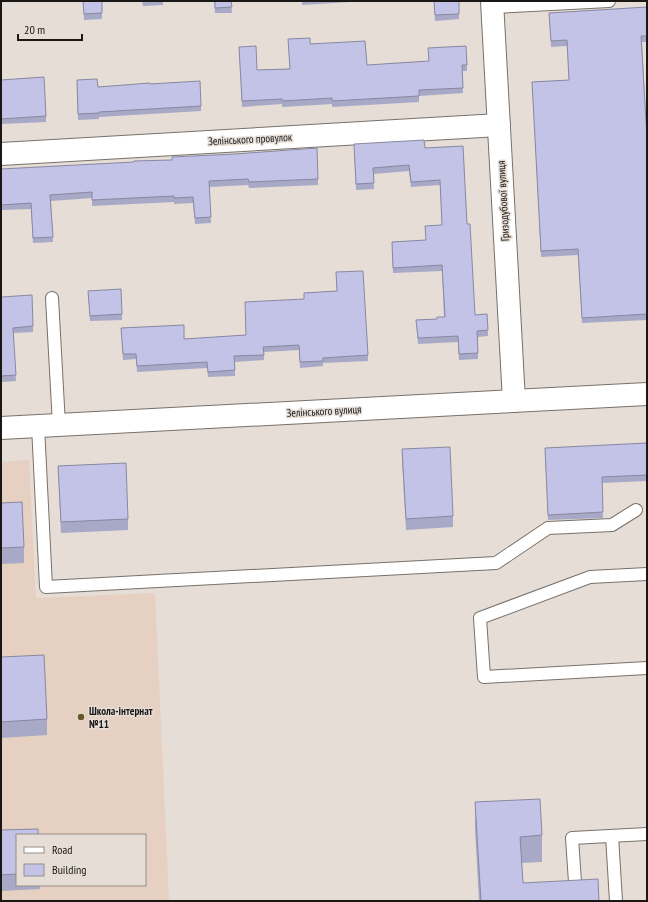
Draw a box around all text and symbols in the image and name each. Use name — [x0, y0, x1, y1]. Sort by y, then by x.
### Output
scale bar — [18, 16, 82, 42]
text: 20 m — [24, 22, 45, 37]
street label: Зелінського провулок — [208, 130, 293, 148]
street label: Гризодубової вулиця — [494, 160, 512, 242]
street label: Зелінського вулиця — [286, 402, 362, 420]
place label: Школа-інтернат №11 — [89, 704, 153, 731]
marker: Школа-інтернат №11 — [76, 712, 86, 722]
legend — [16, 834, 146, 886]
text: Road — [52, 842, 72, 857]
text: Building — [52, 862, 87, 877]

